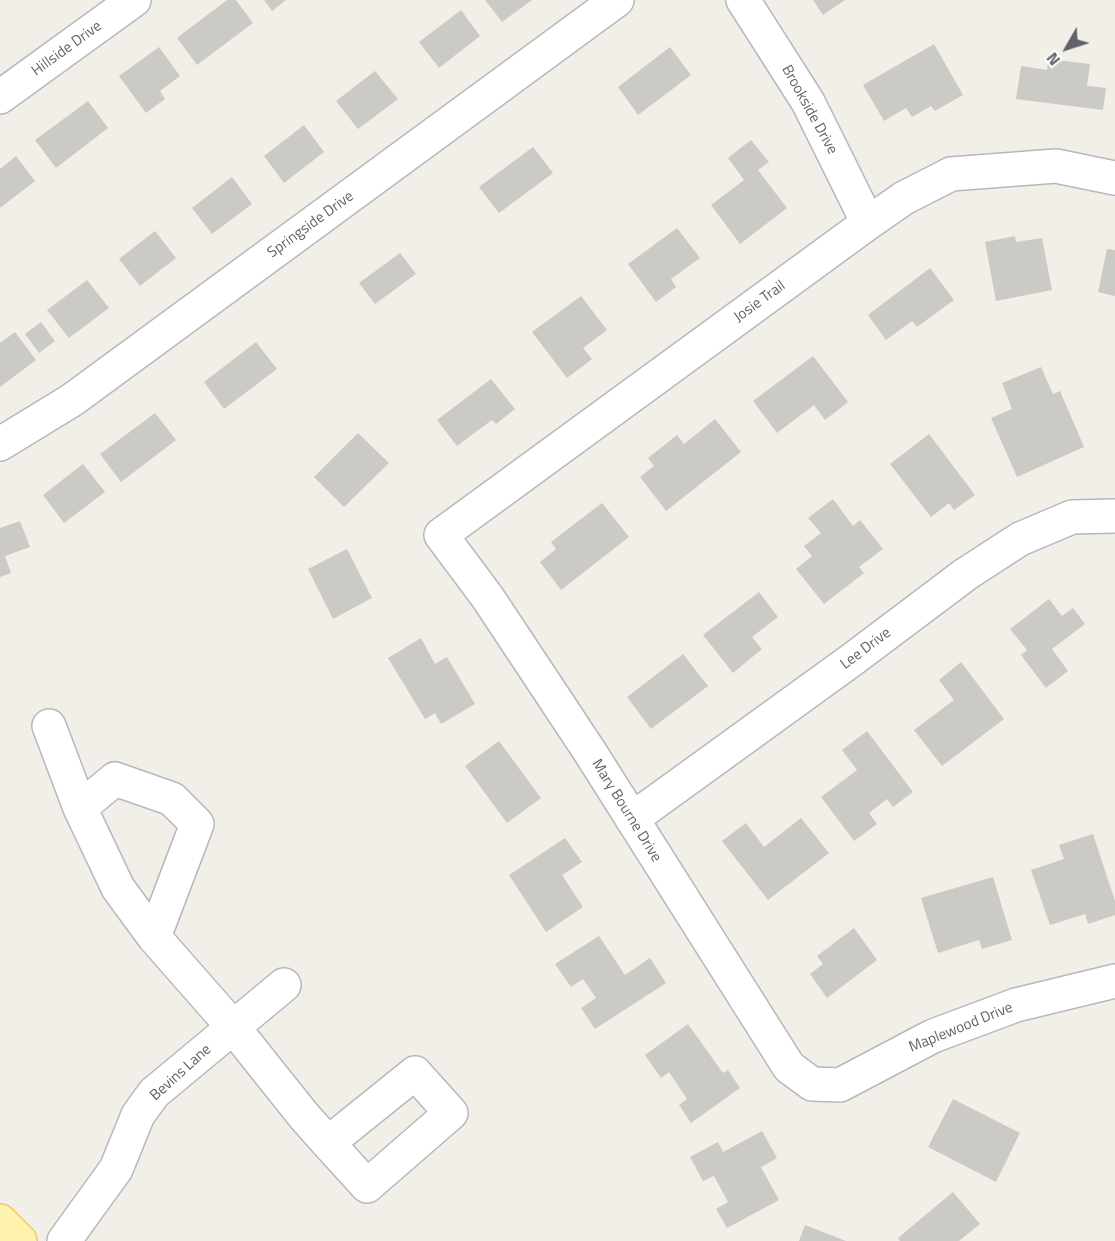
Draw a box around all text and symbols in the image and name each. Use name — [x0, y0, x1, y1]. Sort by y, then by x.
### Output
street label: Hillside Drive — [28, 18, 106, 80]
north arrow — [1037, 18, 1097, 78]
text: N — [1040, 47, 1066, 71]
street label: Brookside Drive — [777, 62, 841, 158]
street label: Springside Drive — [264, 188, 358, 262]
street label: Josie Trail — [731, 277, 789, 327]
street label: Lee Drive — [837, 624, 895, 674]
street label: Mary Bourne Drive — [587, 756, 665, 866]
street label: Maplewood Drive — [907, 999, 1015, 1057]
street label: Bevins Lane — [147, 1041, 215, 1105]

